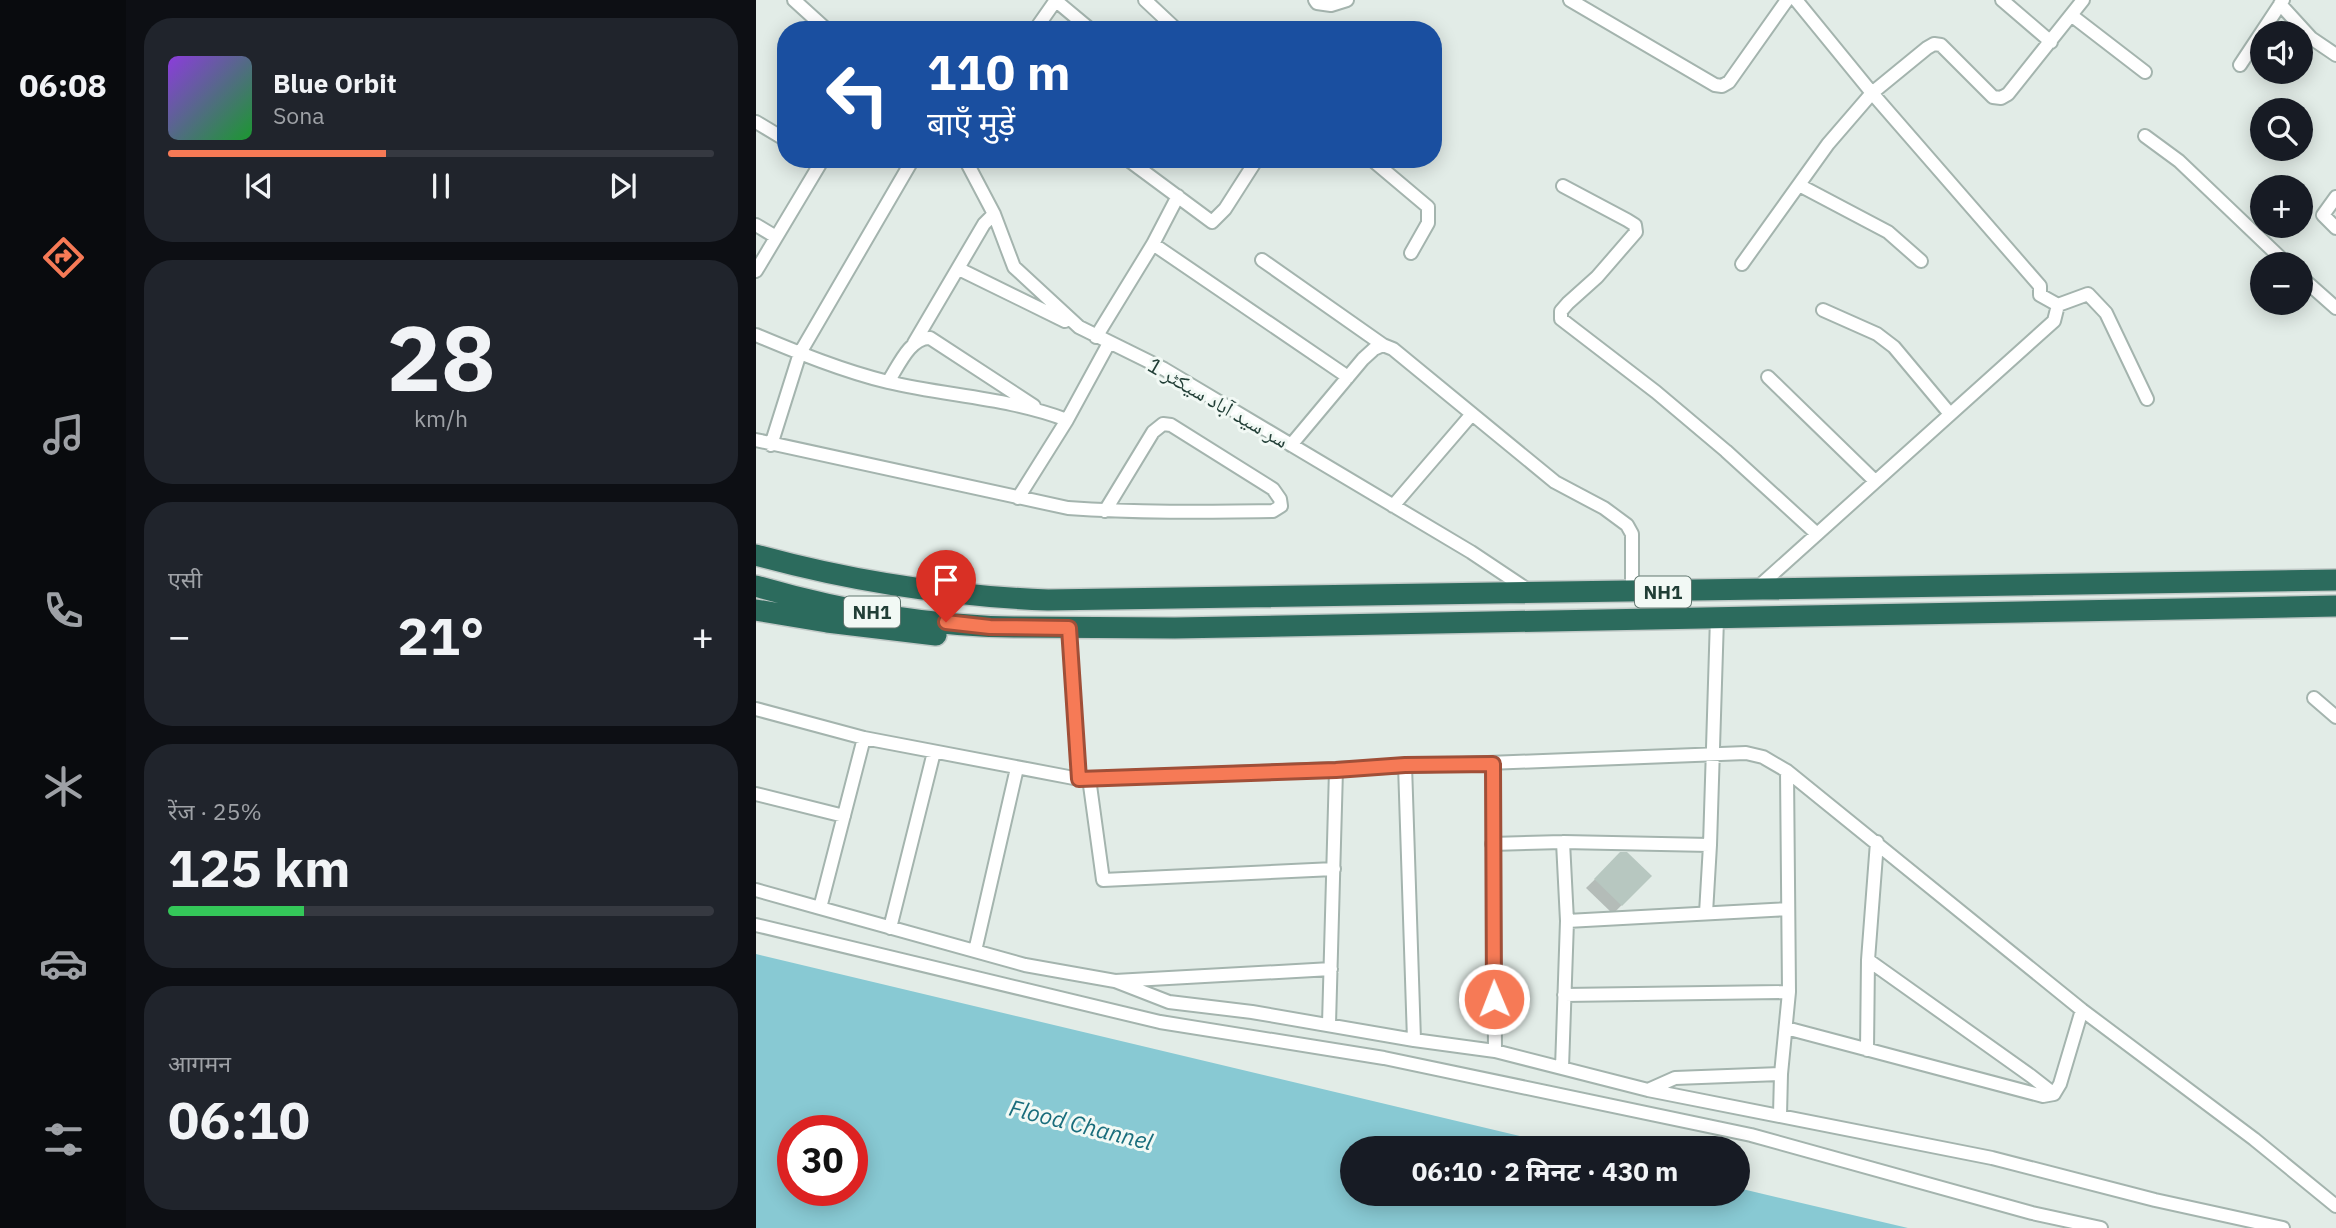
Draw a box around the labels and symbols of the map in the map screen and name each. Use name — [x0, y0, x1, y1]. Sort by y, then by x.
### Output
street label: سر سید آباد سیکٹر 1 — [1143, 351, 1294, 454]
pin — [916, 550, 976, 622]
road number: NH1 — [1635, 576, 1691, 608]
road number: NH1 — [844, 596, 900, 628]
position arrow — [1457, 962, 1531, 1036]
water label: Flood Channel — [1006, 1092, 1157, 1157]
speed limit sign: 30 — [777, 1115, 868, 1206]

